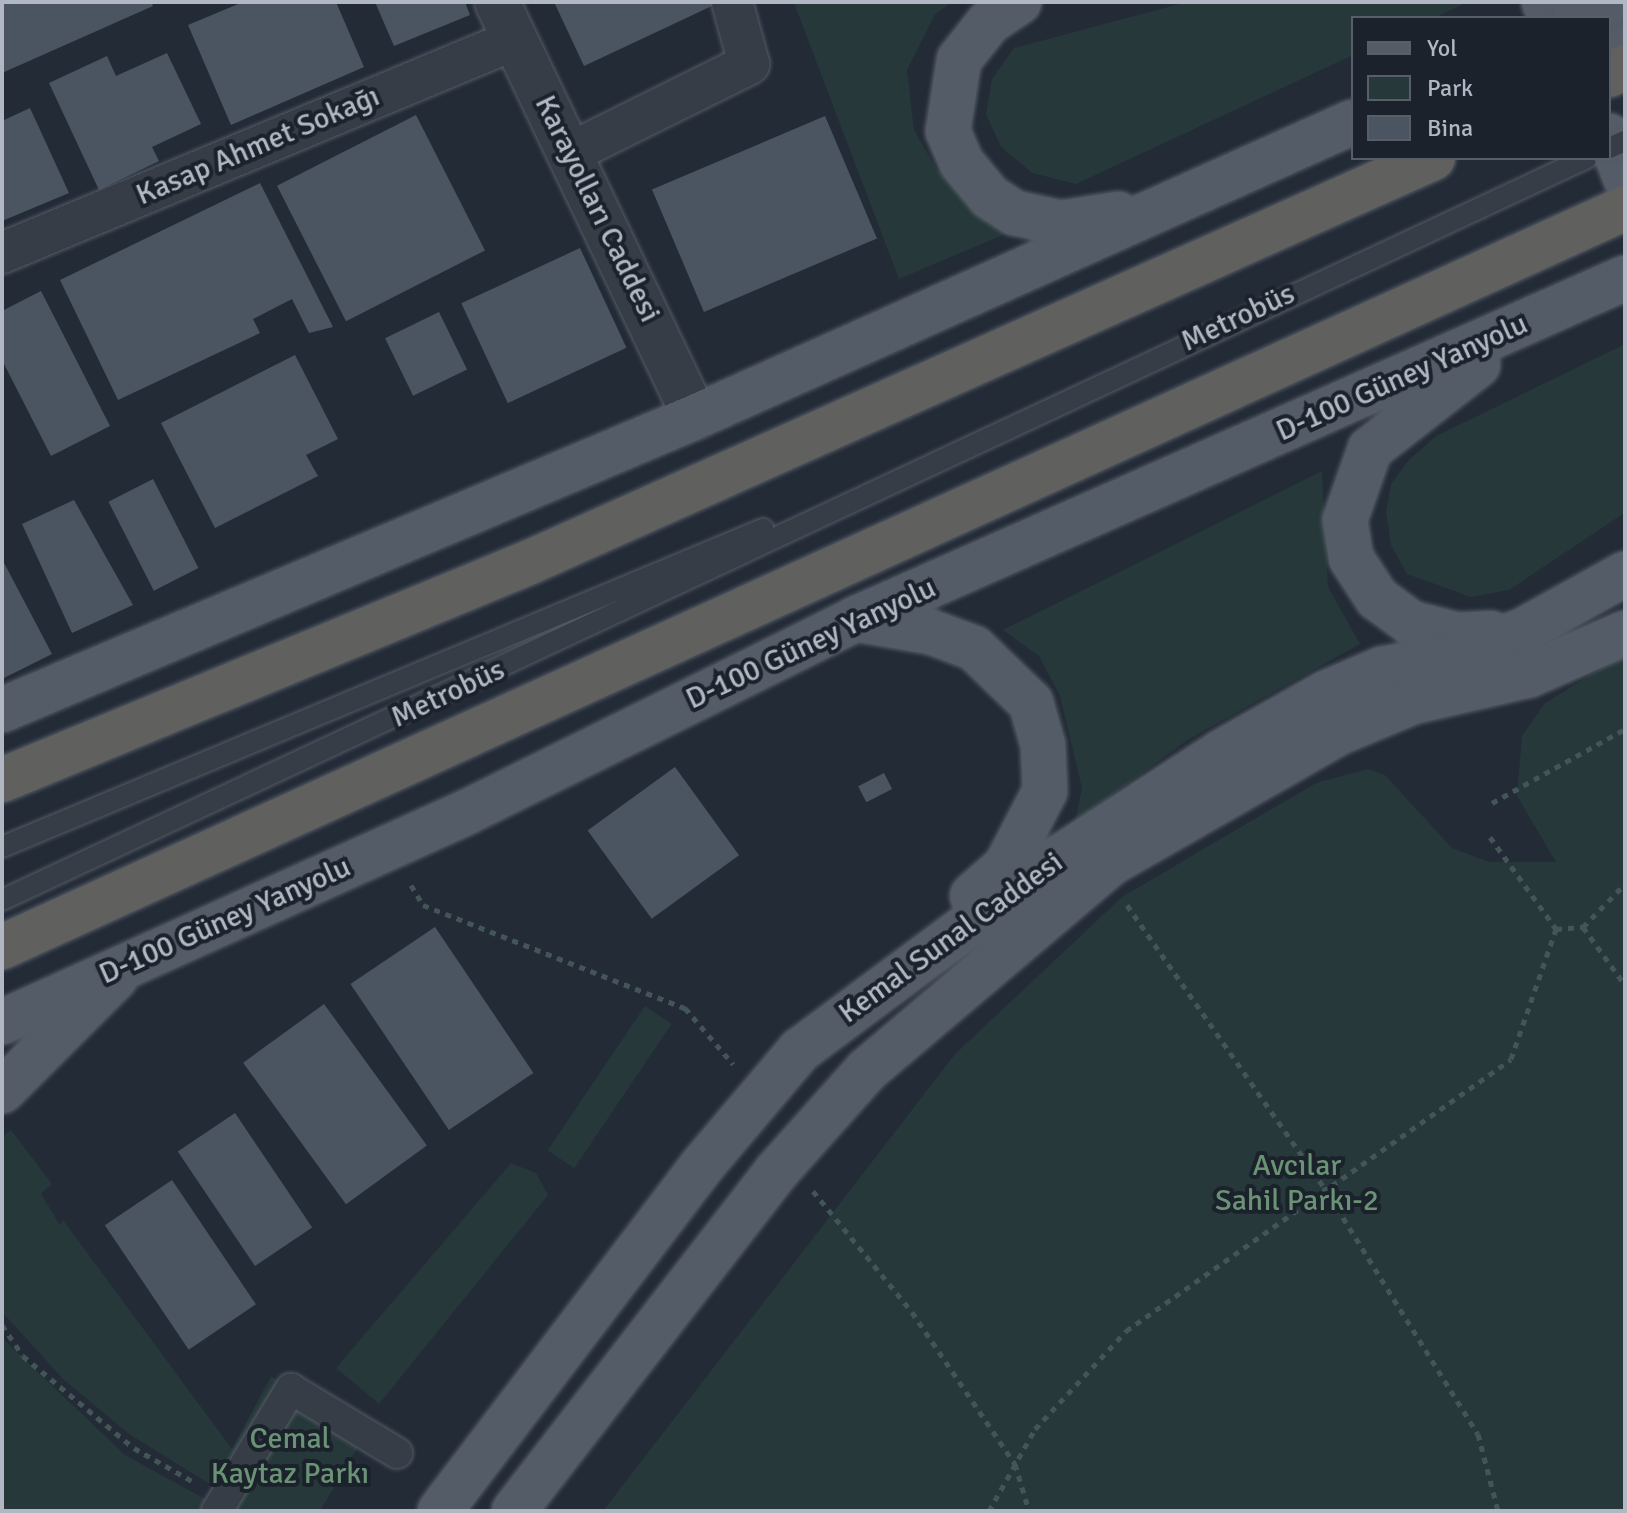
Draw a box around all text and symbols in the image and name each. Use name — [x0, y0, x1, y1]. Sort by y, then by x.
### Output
legend — [1351, 16, 1611, 160]
text: Yol — [1427, 33, 1457, 63]
text: Park — [1427, 73, 1473, 103]
street label: Kasap Ahmet Sokağı — [131, 78, 385, 214]
street label: Karayolları Caddesi — [526, 90, 668, 328]
text: Bina — [1427, 113, 1473, 143]
street label: Metrobüs — [1175, 276, 1301, 360]
street label: D-100 Güney Yanyolu — [1271, 306, 1533, 450]
street label: D-100 Güney Yanyolu — [680, 570, 942, 718]
street label: Metrobüs — [385, 652, 511, 736]
street label: Kemal Sunal Caddesi — [832, 845, 1070, 1031]
street label: D-100 Güney Yanyolu — [94, 849, 356, 993]
park label: Avcılar Sahil Parkı-2 — [1215, 1148, 1379, 1218]
park label: Cemal Kaytaz Parkı — [211, 1421, 369, 1492]

